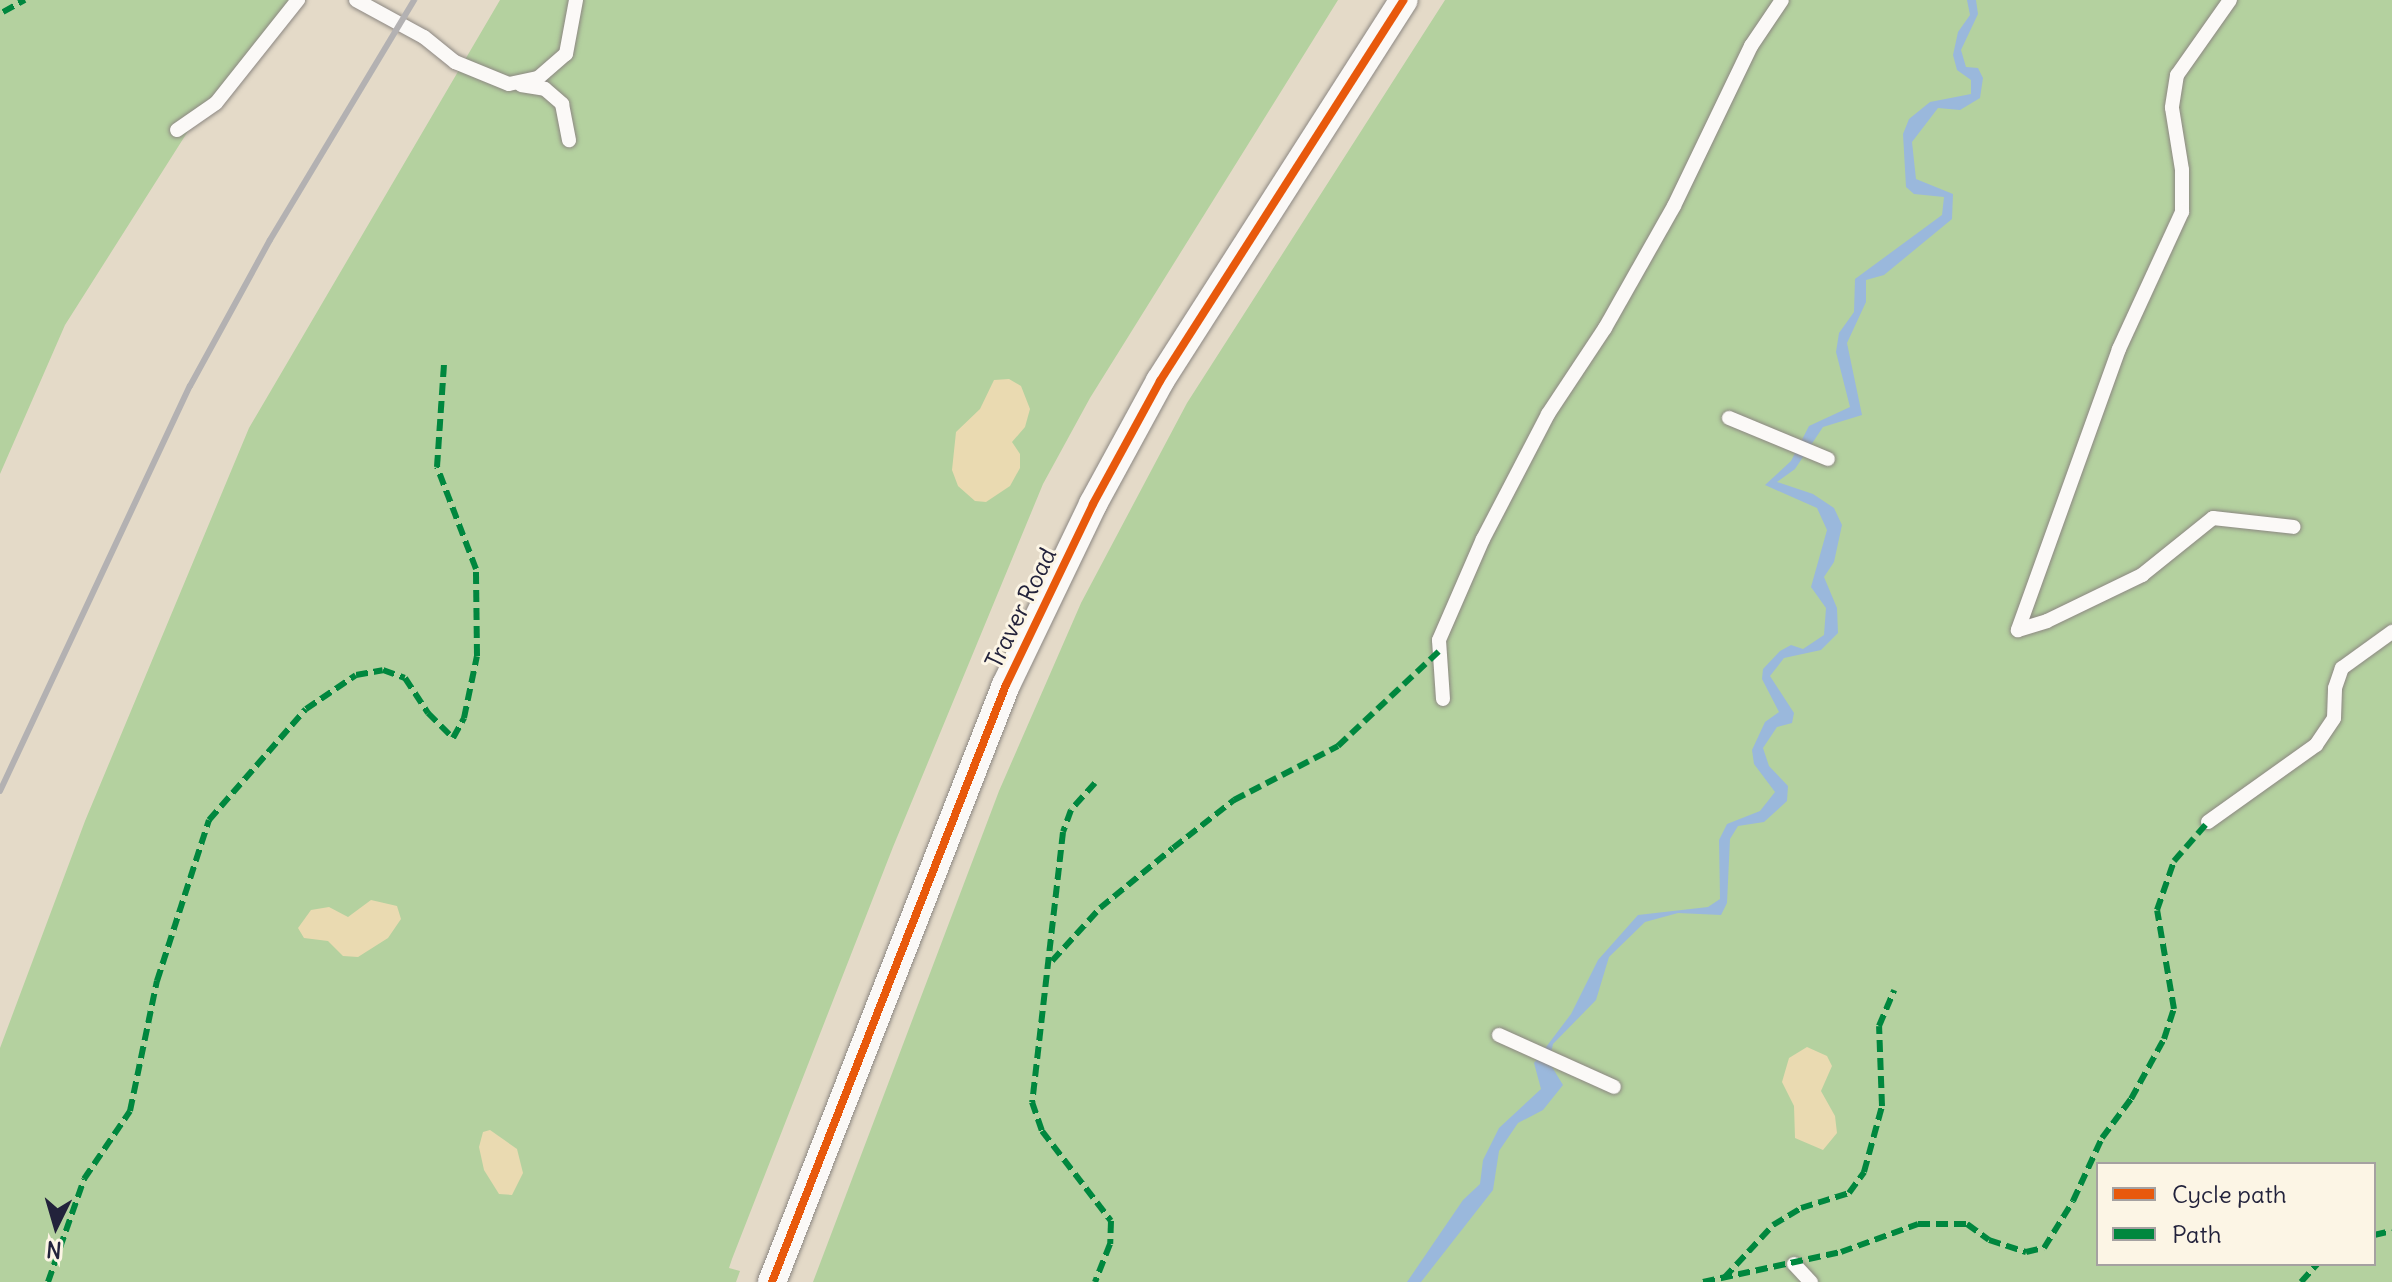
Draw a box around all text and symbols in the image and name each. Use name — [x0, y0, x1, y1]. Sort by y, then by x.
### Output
street label: Traver Road — [979, 543, 1063, 673]
legend — [2096, 1162, 2376, 1266]
text: Cycle path — [2172, 1179, 2287, 1209]
north arrow — [16, 1186, 96, 1266]
text: Path — [2172, 1219, 2222, 1249]
text: N — [45, 1235, 63, 1265]

